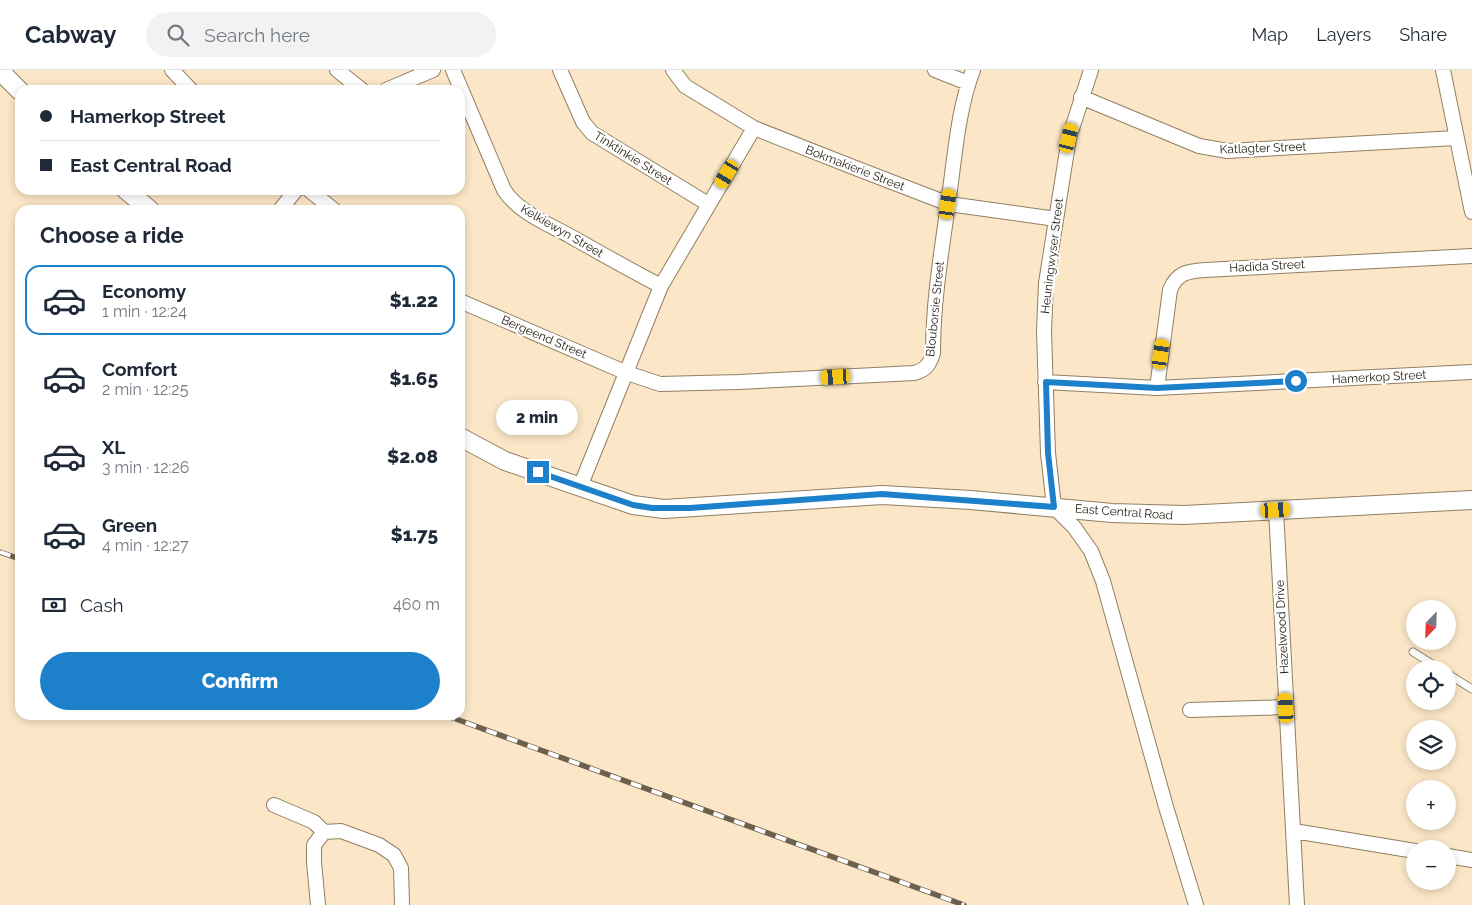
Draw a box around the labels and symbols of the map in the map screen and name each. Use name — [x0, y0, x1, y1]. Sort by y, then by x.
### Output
car — [1058, 122, 1079, 154]
street label: Tinktinkie Street — [591, 128, 675, 188]
street label: Katlagter Street — [1219, 139, 1307, 157]
street label: Bokmakierie Street — [803, 143, 907, 193]
car — [712, 157, 741, 191]
car — [938, 188, 957, 220]
street label: Heuningwyser Street — [1038, 198, 1066, 314]
street label: Kelkiewyn Street — [518, 202, 606, 260]
street label: Hadida Street — [1229, 257, 1305, 275]
street label: Blouborsie Street — [923, 260, 947, 358]
street label: Bergeend Street — [499, 313, 589, 361]
car — [1151, 338, 1170, 370]
street label: Hamerkop Street — [1331, 368, 1427, 386]
car — [820, 369, 851, 385]
route start — [1285, 370, 1307, 392]
callout: 2 min — [497, 400, 579, 434]
route end — [527, 461, 549, 483]
street label: East Central Road — [1074, 502, 1174, 522]
car — [1260, 502, 1291, 518]
street label: Hazelwood Drive — [1273, 580, 1291, 674]
north arrow — [1406, 600, 1456, 650]
car — [1277, 693, 1294, 723]

